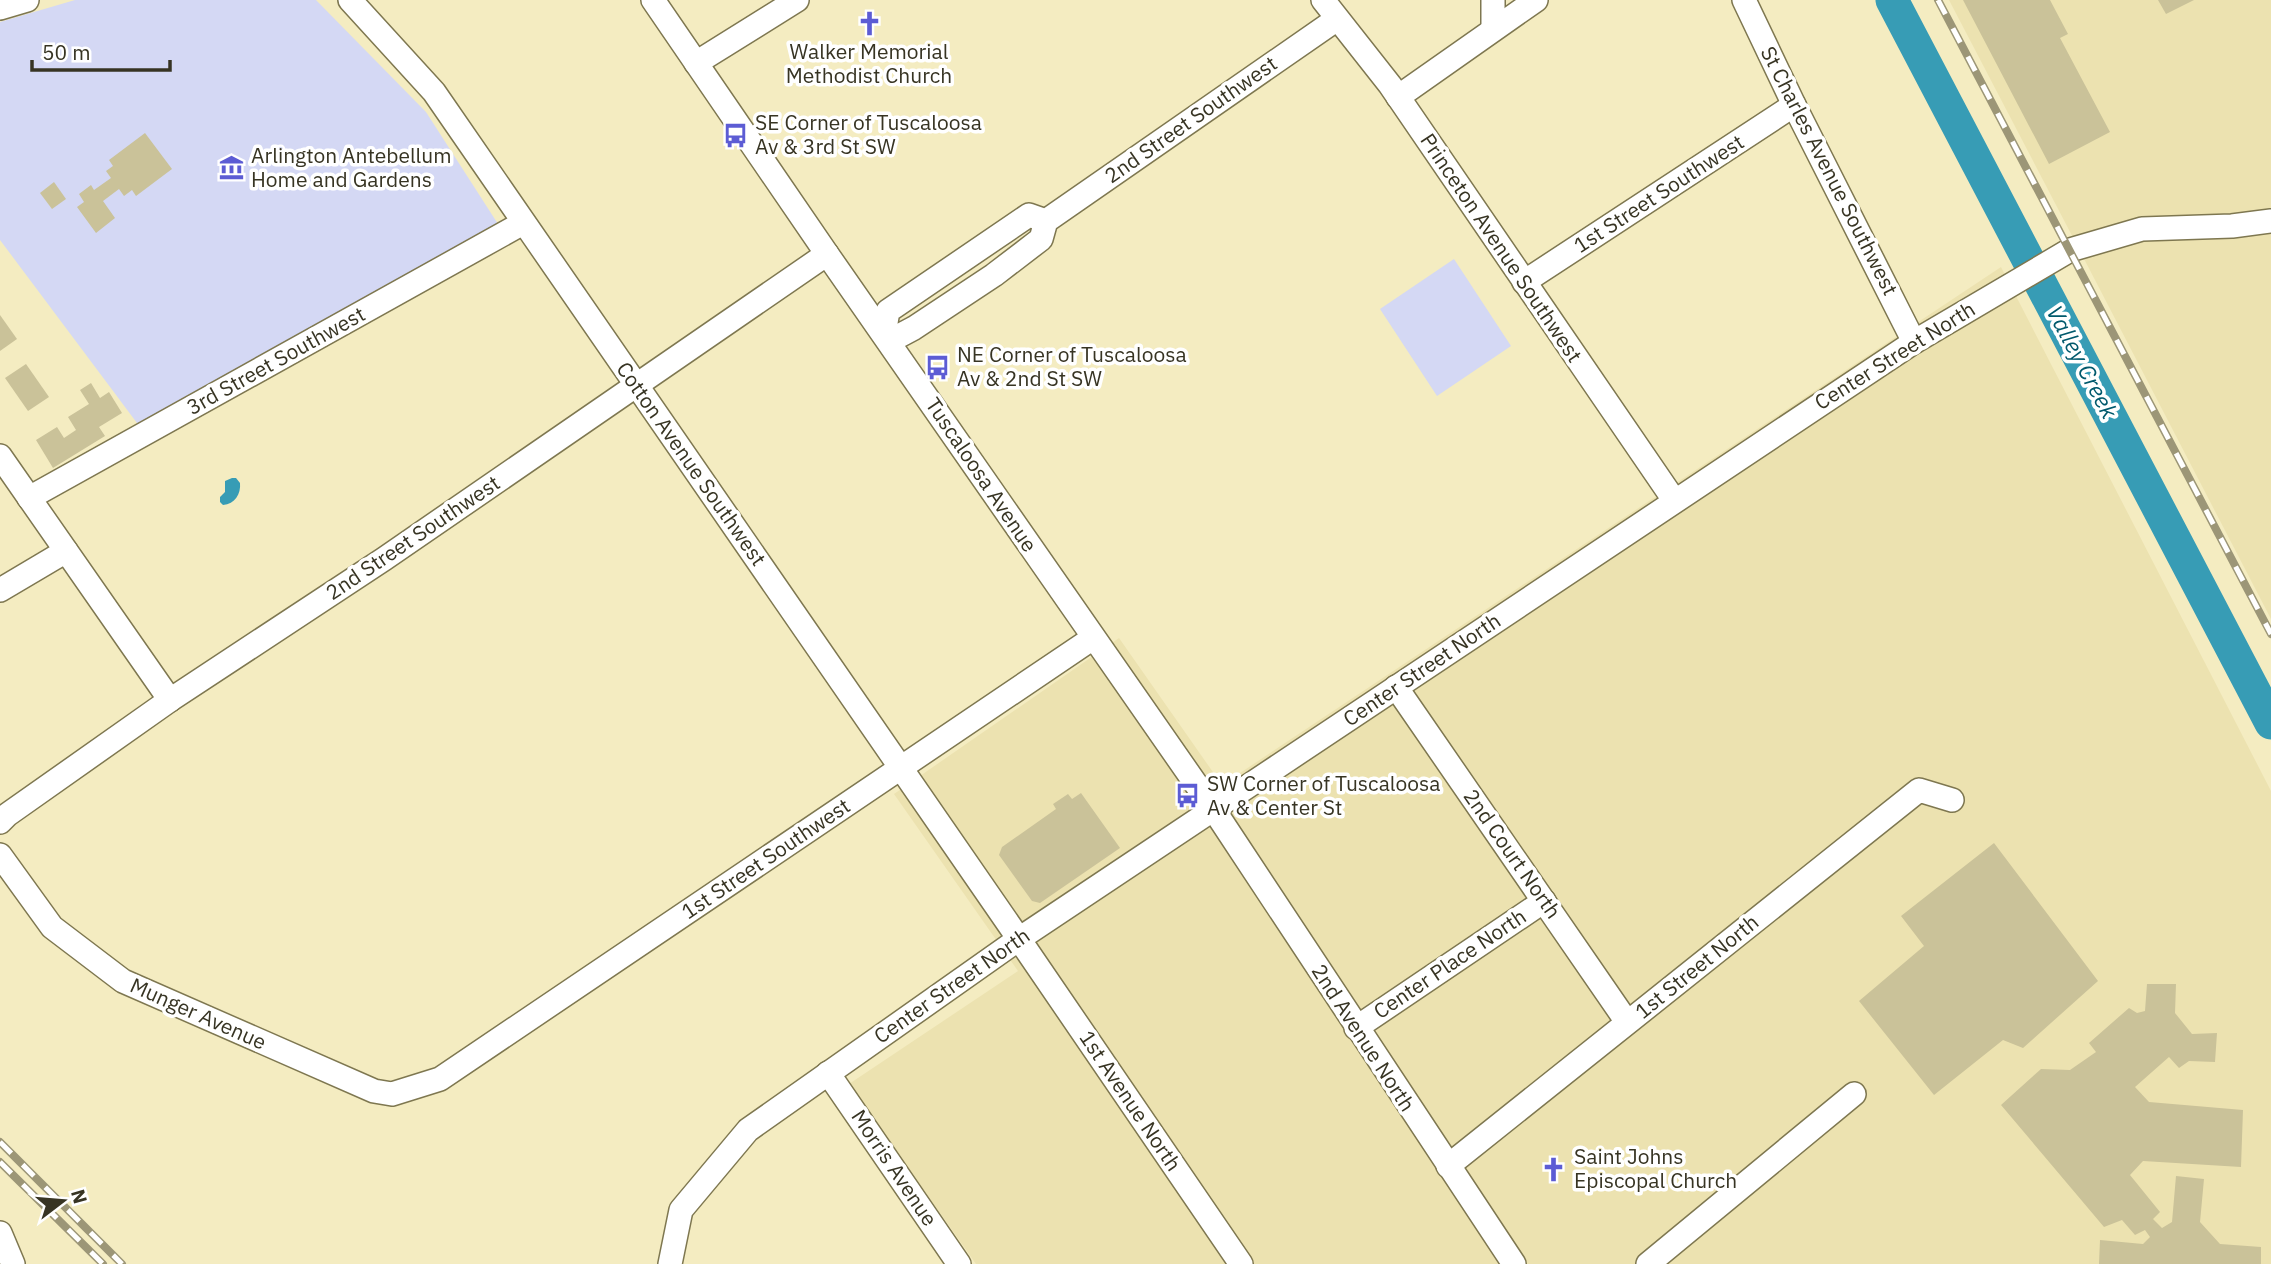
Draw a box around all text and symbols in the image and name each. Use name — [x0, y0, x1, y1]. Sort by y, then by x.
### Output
church icon: Walker Memorial Methodist Church — [855, 9, 883, 37]
scale bar — [32, 28, 170, 72]
place label: Walker Memorial Methodist Church — [786, 37, 952, 89]
text: 50 m — [42, 38, 91, 66]
street label: St Charles Avenue Southwest — [1755, 41, 1905, 300]
street label: 2nd Street Southwest — [1099, 49, 1282, 189]
place label: SE Corner of Tuscaloosa Av & 3rd St SW — [755, 108, 982, 160]
bus stop icon: SE Corner of Tuscaloosa Av & 3rd St SW — [721, 121, 749, 149]
street label: Princeton Avenue Southwest — [1415, 127, 1589, 367]
street label: 1st Street Southwest — [1568, 128, 1749, 259]
place label: Arlington Antebellum Home and Gardens — [251, 141, 452, 193]
museum icon: Arlington Antebellum Home and Gardens — [217, 154, 245, 182]
street label: Center Street North — [1809, 294, 1980, 416]
street label: 3rd Street Southwest — [181, 299, 370, 421]
water label: Valley Creek — [2041, 300, 2126, 424]
place label: NE Corner of Tuscaloosa Av & 2nd St SW — [957, 340, 1187, 392]
bus stop icon: NE Corner of Tuscaloosa Av & 2nd St SW — [923, 353, 951, 381]
street label: Cotton Avenue Southwest — [611, 356, 773, 571]
street label: Tuscaloosa Avenue — [920, 392, 1044, 557]
street label: 2nd Street Southwest — [320, 468, 505, 606]
street label: Center Street North — [1337, 606, 1506, 732]
place label: SW Corner of Tuscaloosa Av & Center St — [1207, 769, 1441, 821]
bus stop icon: SW Corner of Tuscaloosa Av & Center St — [1173, 782, 1201, 810]
street label: 2nd Court North — [1458, 783, 1568, 924]
street label: 1st Street Southwest — [676, 791, 855, 925]
street label: Center Place North — [1368, 902, 1531, 1025]
street label: 1st Street North — [1629, 908, 1764, 1025]
street label: Center Street North — [868, 921, 1035, 1049]
street label: 2nd Avenue North — [1306, 958, 1422, 1117]
street label: Munger Avenue — [126, 971, 271, 1056]
street label: 1st Avenue North — [1073, 1025, 1188, 1176]
street label: Morris Avenue — [846, 1104, 944, 1231]
place label: Saint Johns Episcopal Church — [1574, 1142, 1737, 1194]
church icon: Saint Johns Episcopal Church — [1540, 1155, 1568, 1183]
north arrow — [28, 1166, 98, 1236]
text: N — [66, 1186, 93, 1206]

